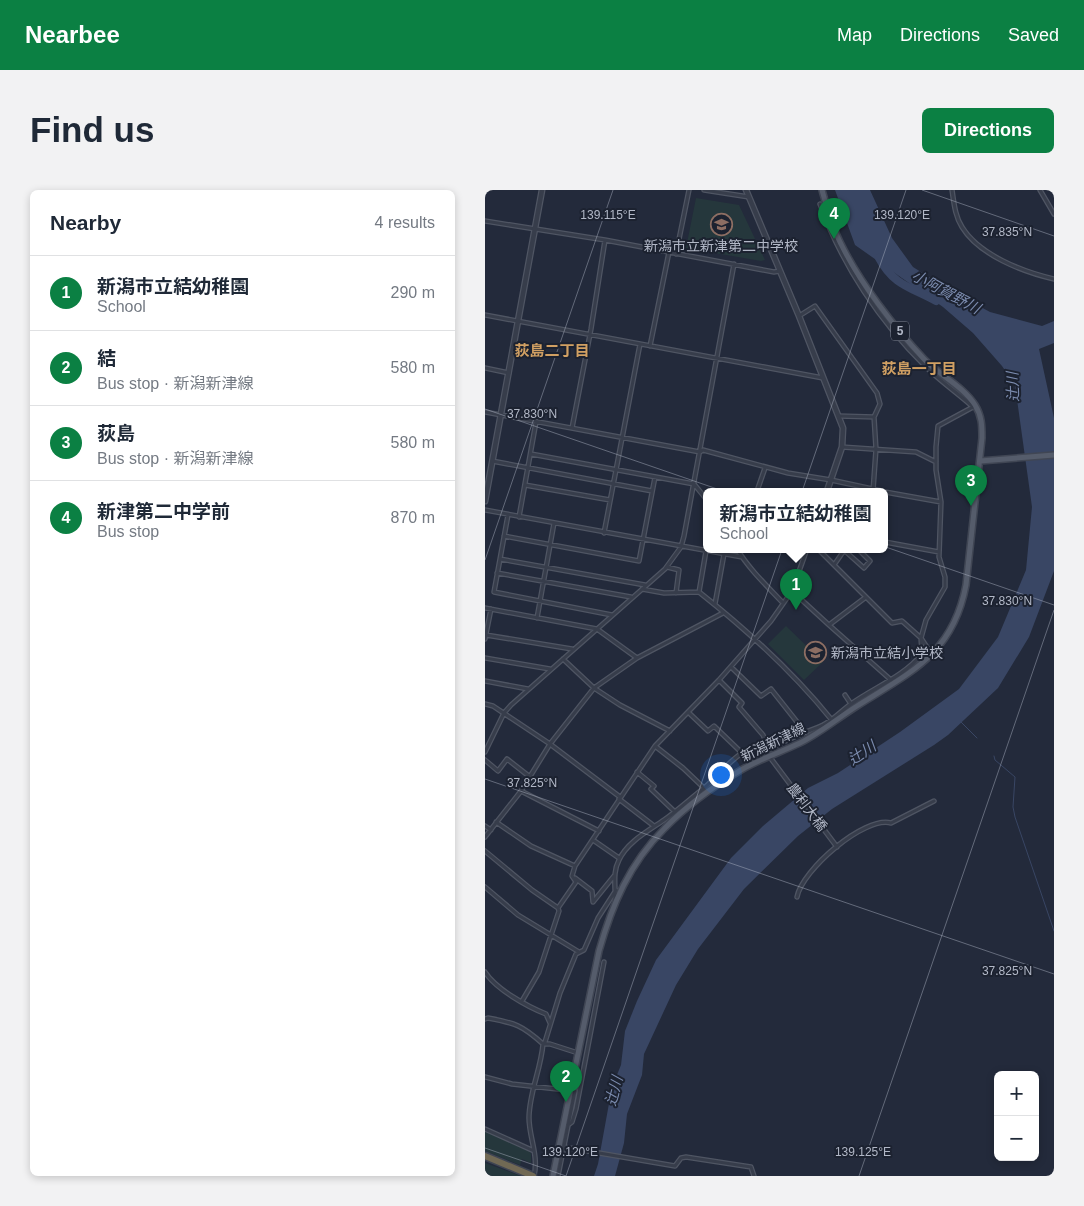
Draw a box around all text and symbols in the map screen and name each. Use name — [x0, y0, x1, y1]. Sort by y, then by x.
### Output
text: Nearbee — [25, 21, 120, 48]
text: Map — [837, 25, 872, 45]
text: Directions — [900, 25, 980, 45]
text: Saved — [1008, 25, 1059, 45]
button: Directions — [922, 108, 1054, 153]
text: Find us — [30, 110, 154, 149]
pin: 4 — [818, 198, 850, 239]
text: 139.115°E — [580, 208, 636, 222]
text: 139.120°E — [874, 208, 930, 222]
text: Nearby — [50, 211, 121, 234]
school or university icon: 新潟市立新津第二中学校 — [709, 212, 733, 236]
text: 4 results — [375, 214, 435, 231]
text: 37.835°N — [982, 225, 1032, 239]
place label: 新潟市立新津第二中学校 — [644, 238, 798, 254]
water label: 小阿賀野川 — [909, 266, 985, 318]
text: 新潟市立結幼稚園 — [97, 276, 249, 297]
text: 1 — [62, 284, 70, 301]
text: 290 m — [391, 284, 435, 301]
text: School — [97, 298, 146, 315]
road number: 5 — [891, 322, 909, 340]
district label: 荻島二丁目 — [514, 342, 590, 359]
text: 結 — [97, 348, 116, 369]
text: 2 — [62, 359, 70, 376]
text: 580 m — [391, 359, 435, 376]
district label: 荻島一丁目 — [881, 360, 957, 377]
water label: 辻川 — [1003, 370, 1022, 402]
text: Bus stop · 新潟新津線 — [97, 375, 253, 392]
text: 37.830°N — [507, 407, 557, 421]
text: 荻島 — [97, 423, 135, 444]
text: 3 — [62, 434, 70, 451]
text: 580 m — [391, 434, 435, 451]
text: Bus stop · 新潟新津線 — [97, 450, 253, 467]
pin: 3 — [955, 465, 987, 506]
popup — [703, 488, 888, 553]
text: 新津第二中学前 — [97, 501, 230, 522]
text: 新潟市立結幼稚園 — [719, 503, 872, 524]
text: 4 — [62, 509, 70, 526]
text: 870 m — [391, 509, 435, 526]
text: Bus stop — [97, 523, 159, 540]
text: School — [719, 525, 768, 542]
pin: 1 — [780, 569, 812, 610]
text: 37.830°N — [982, 594, 1032, 608]
school or university icon: 新潟市立結小学校 — [803, 641, 827, 665]
place label: 新潟市立結小学校 — [831, 645, 943, 661]
street label: 新潟新津線 — [738, 719, 808, 765]
water label: 辻川 — [845, 736, 881, 768]
your location — [708, 762, 734, 788]
text: 37.825°N — [507, 776, 557, 790]
street label: 農利大橋 — [784, 780, 830, 834]
text: 37.825°N — [982, 964, 1032, 978]
pin: 2 — [550, 1061, 582, 1102]
map controls — [994, 1071, 1039, 1161]
button: + — [994, 1071, 1039, 1116]
water label: 辻川 — [601, 1072, 626, 1108]
button: − — [994, 1116, 1039, 1161]
text: 139.120°E — [542, 1145, 598, 1159]
text: 139.125°E — [835, 1145, 891, 1159]

